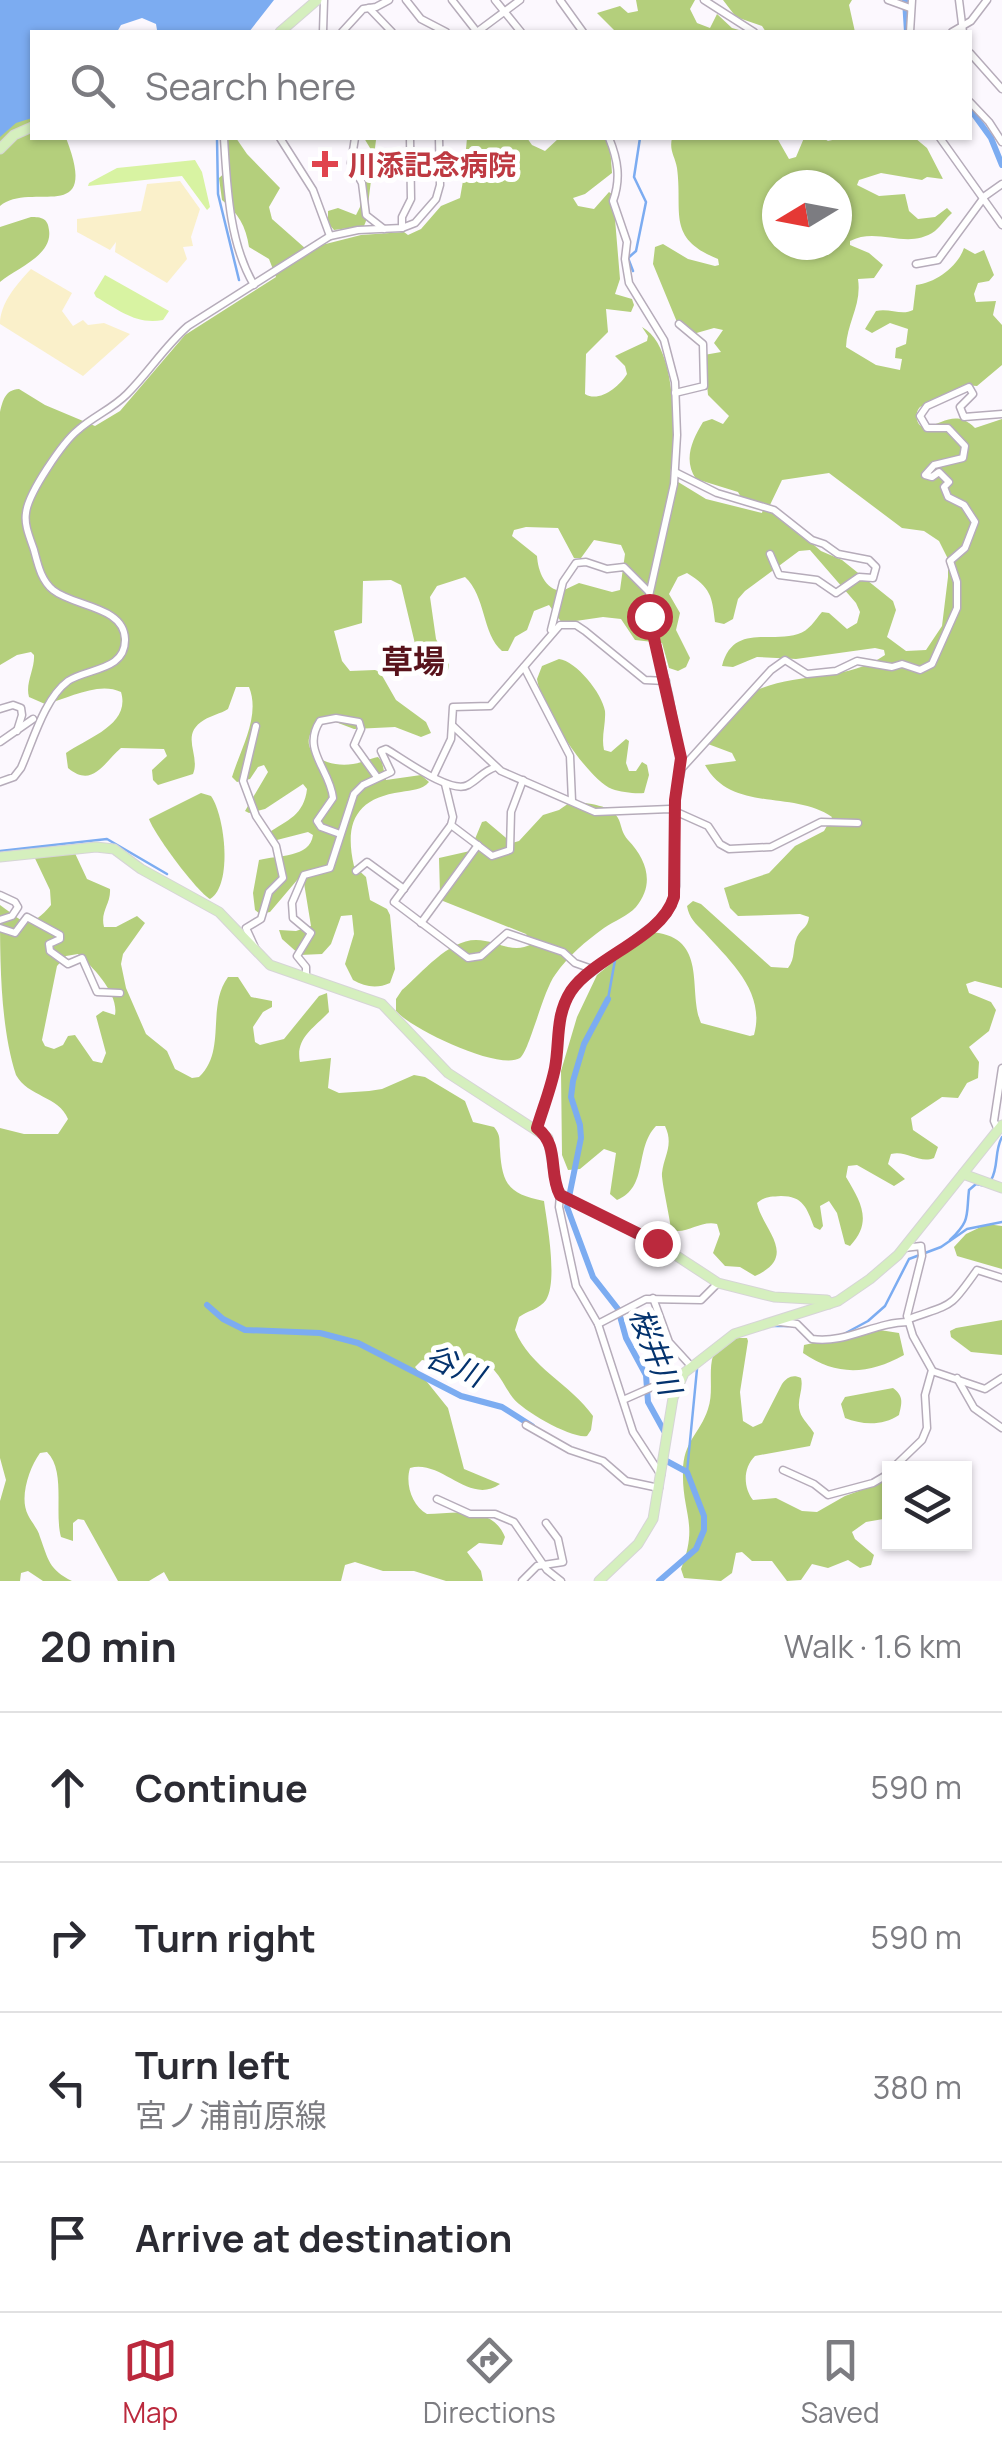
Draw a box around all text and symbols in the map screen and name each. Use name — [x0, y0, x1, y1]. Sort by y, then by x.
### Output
search box — [30, 30, 972, 140]
icon: search — [65, 58, 120, 113]
text: Search here — [145, 59, 356, 111]
place label: 川添記念病院 — [348, 145, 516, 183]
marker: 川添記念病院 — [312, 151, 338, 177]
north arrow — [762, 170, 852, 260]
route start — [627, 594, 673, 640]
district label: 草場 — [381, 639, 445, 683]
route end — [635, 1221, 681, 1267]
water label: 桜井川 — [621, 1302, 692, 1403]
water label: 谷川 — [419, 1334, 493, 1397]
map controls — [882, 1461, 972, 1551]
button: layers — [882, 1461, 972, 1551]
text: 20 min — [40, 1617, 177, 1675]
text: Walk · 1.6 km — [784, 1624, 962, 1668]
icon: ahead — [40, 1760, 95, 1815]
text: Continue — [135, 1761, 308, 1813]
text: 590 m — [871, 1765, 962, 1809]
icon: right — [40, 1910, 95, 1965]
text: Turn right — [135, 1911, 316, 1963]
text: 590 m — [871, 1915, 962, 1959]
text: Turn left — [135, 2038, 291, 2090]
icon: left — [40, 2060, 95, 2115]
text: 380 m — [873, 2065, 962, 2109]
text: 宮ノ浦前原線 — [135, 2093, 327, 2137]
icon: arrive — [40, 2210, 95, 2265]
text: Arrive at destination — [135, 2211, 512, 2263]
tab: Map — [122, 2333, 178, 2431]
tab: Directions — [423, 2333, 556, 2431]
tab: Saved — [801, 2333, 880, 2431]

